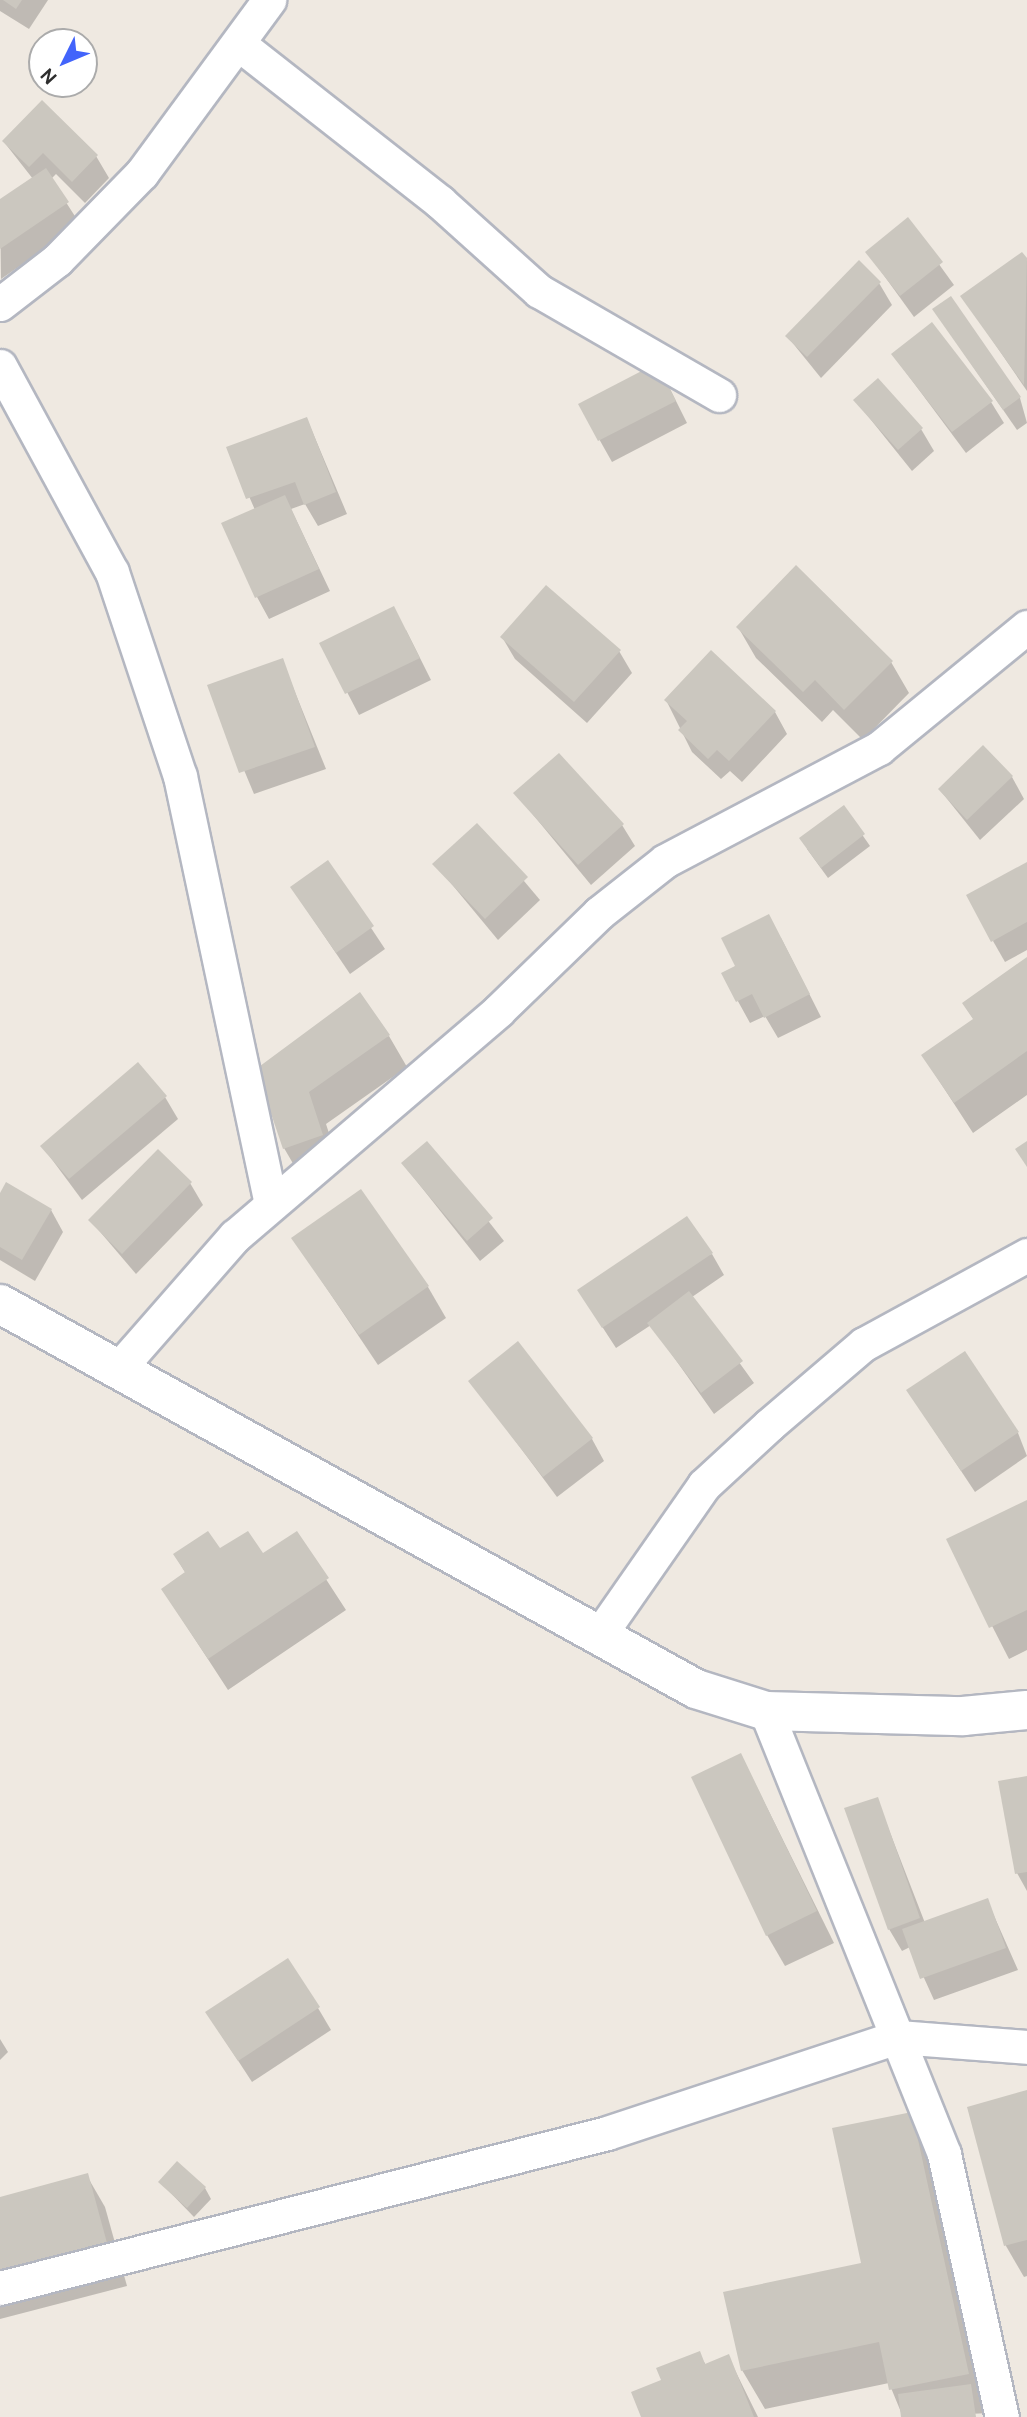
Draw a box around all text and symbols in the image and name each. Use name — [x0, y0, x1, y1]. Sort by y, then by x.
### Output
north arrow — [28, 28, 98, 98]
text: N — [36, 64, 62, 89]

